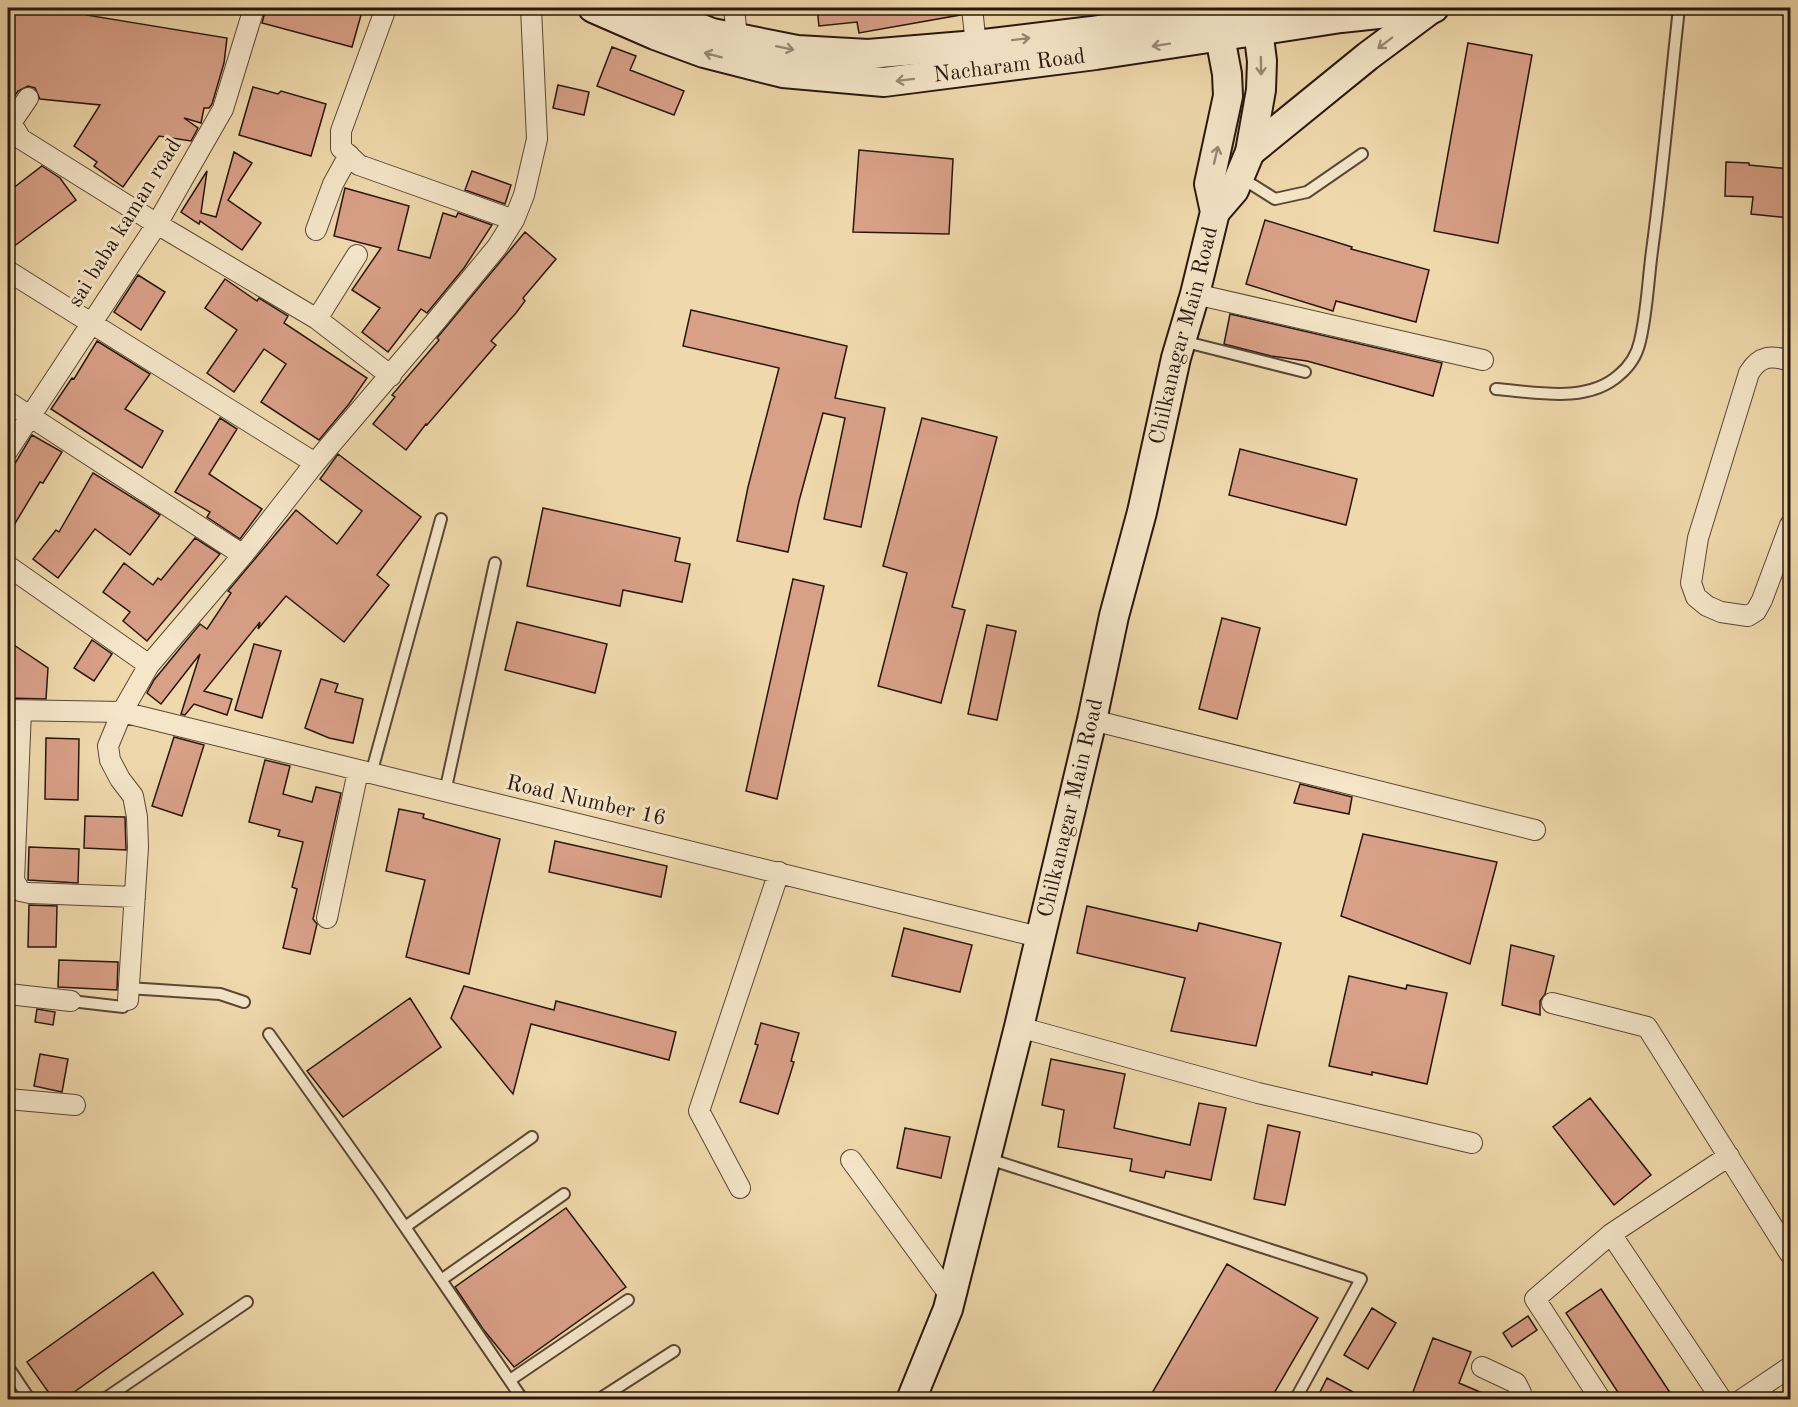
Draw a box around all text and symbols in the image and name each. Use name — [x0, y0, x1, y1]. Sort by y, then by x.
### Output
one-way arrow — [1010, 34, 1030, 45]
one-way arrow — [1378, 36, 1394, 49]
one-way arrow — [1152, 40, 1171, 51]
one-way arrow — [775, 42, 794, 54]
street label: Nacharam Road — [932, 45, 1086, 87]
one-way arrow — [704, 49, 723, 60]
one-way arrow — [1255, 55, 1267, 75]
one-way arrow — [896, 74, 916, 85]
street label: sai baba kaman road — [64, 135, 186, 311]
one-way arrow — [1211, 146, 1222, 165]
street label: Chilkanagar Main Road — [1146, 224, 1222, 447]
street label: Chilkanagar Main Road — [1034, 697, 1107, 920]
street label: Road Number 16 — [504, 772, 668, 830]

